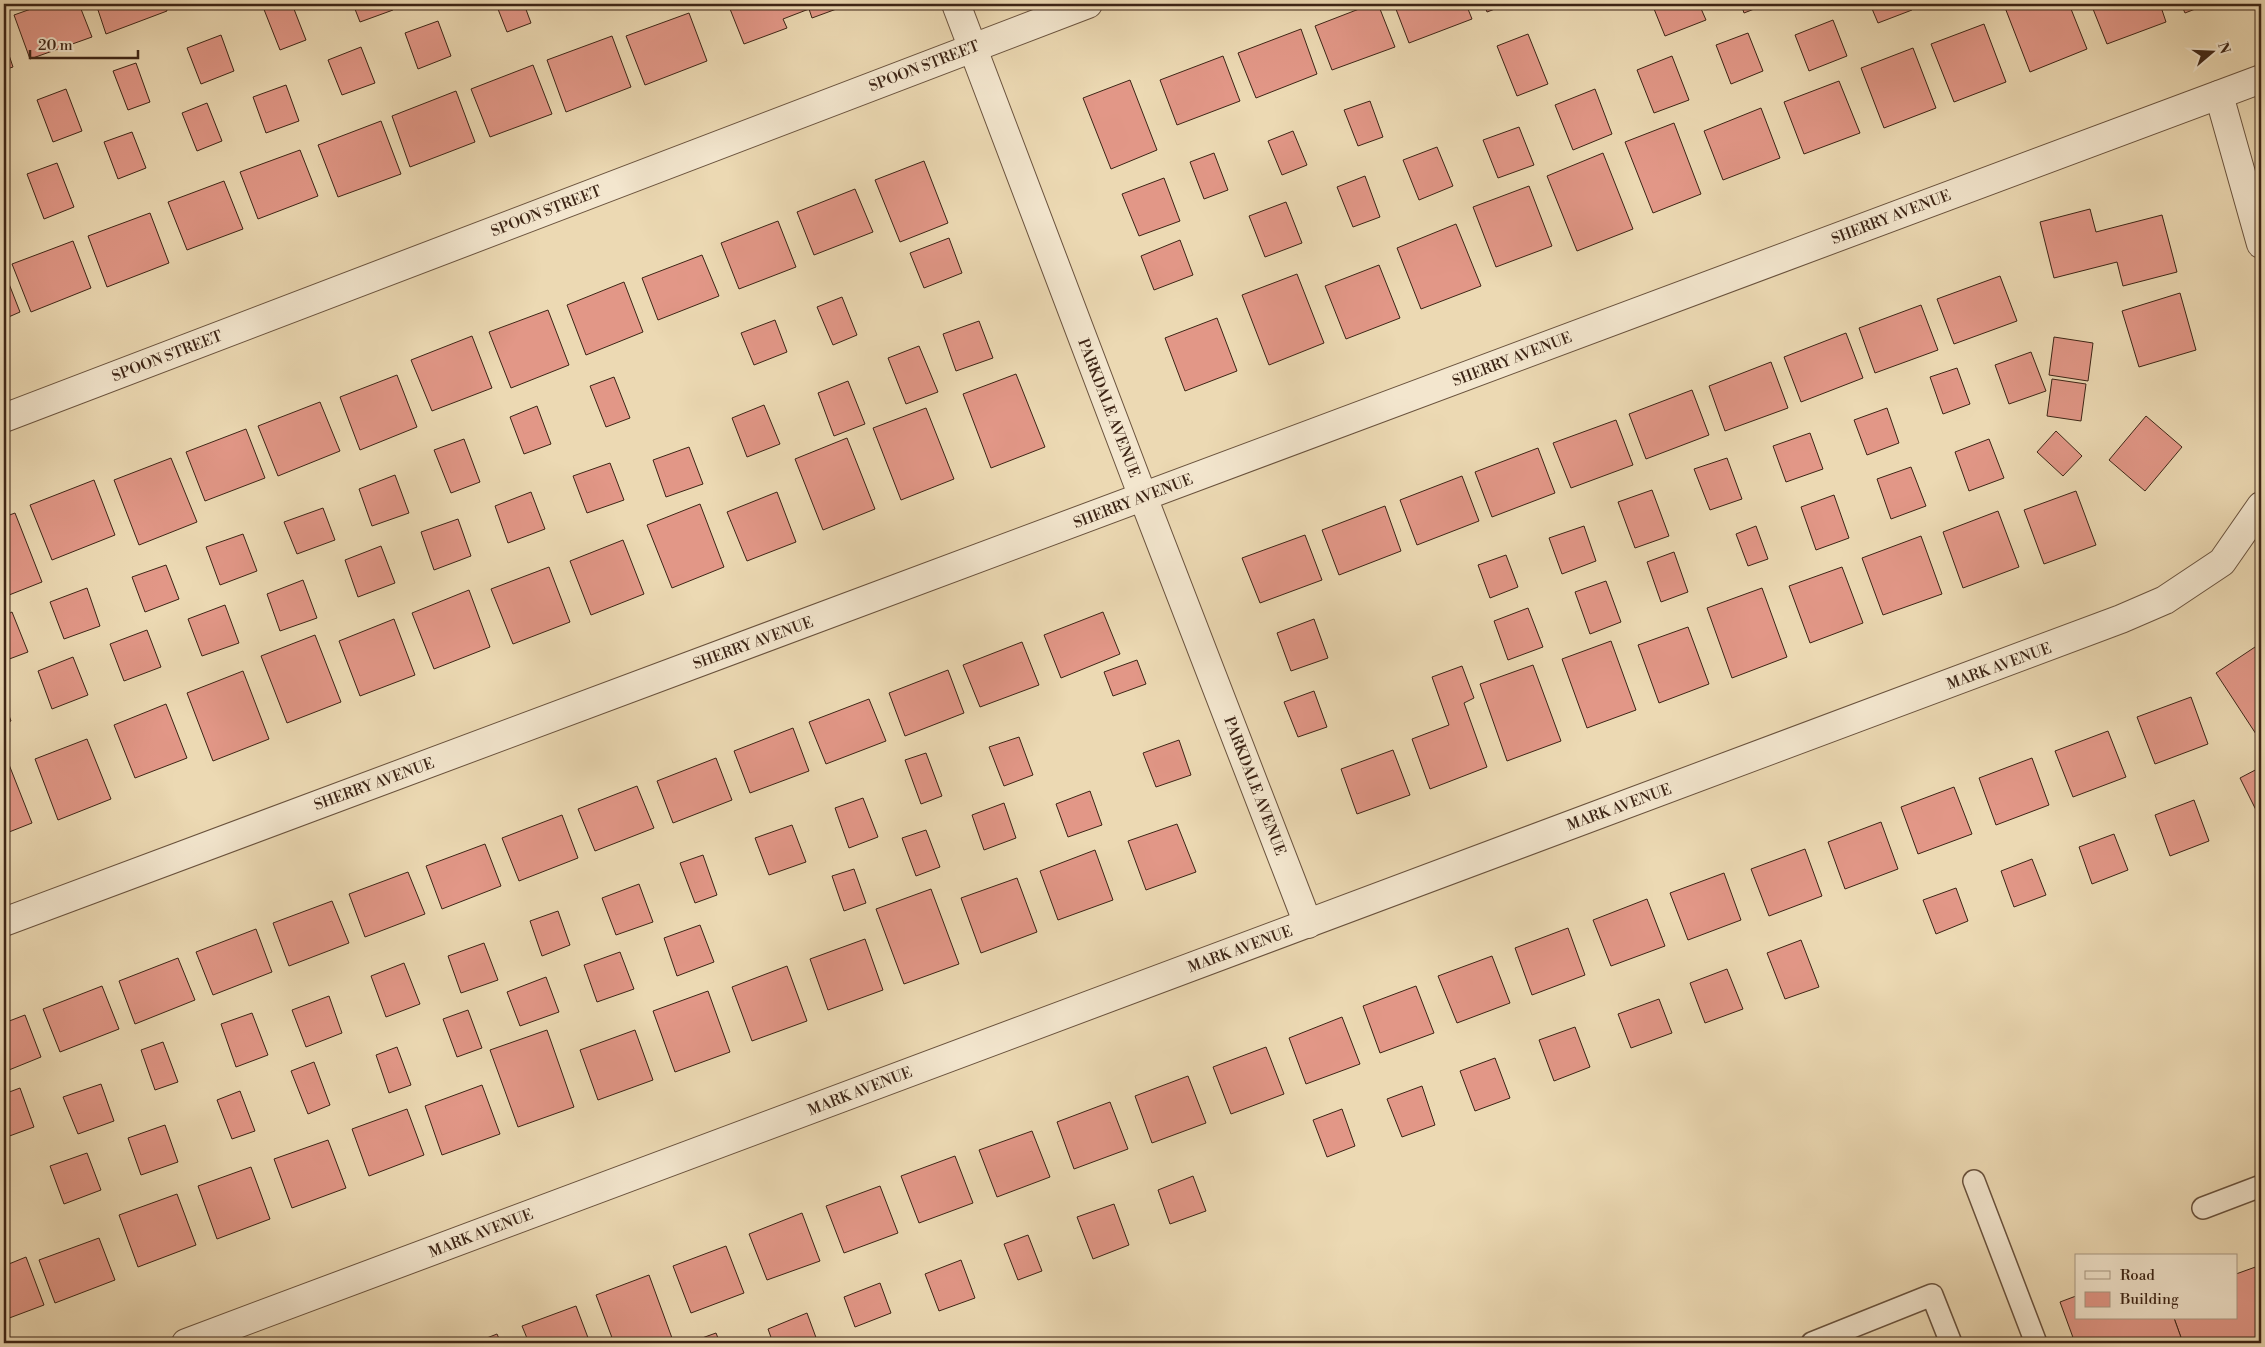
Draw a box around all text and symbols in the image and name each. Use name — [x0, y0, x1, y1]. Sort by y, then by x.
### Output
scale bar — [30, 28, 138, 60]
north arrow — [2188, 28, 2238, 78]
text: 20 m — [38, 36, 73, 55]
street label: SPOON STREET — [866, 37, 983, 96]
text: N — [2213, 40, 2234, 56]
street label: SPOON STREET — [488, 182, 605, 241]
street label: SHERRY AVENUE — [1829, 186, 1954, 249]
street label: SPOON STREET — [109, 327, 226, 386]
street label: SHERRY AVENUE — [1450, 328, 1575, 391]
street label: PARKDALE AVENUE — [1073, 336, 1144, 480]
street label: SHERRY AVENUE — [1071, 470, 1196, 533]
street label: SHERRY AVENUE — [690, 613, 816, 674]
street label: MARK AVENUE — [1944, 639, 2054, 694]
street label: PARKDALE AVENUE — [1219, 714, 1290, 858]
street label: SHERRY AVENUE — [311, 754, 437, 815]
street label: MARK AVENUE — [1564, 780, 1674, 835]
street label: MARK AVENUE — [1185, 922, 1295, 977]
street label: MARK AVENUE — [805, 1063, 915, 1120]
street label: MARK AVENUE — [426, 1205, 536, 1262]
legend — [2075, 1254, 2238, 1320]
text: Road — [2120, 1266, 2155, 1285]
text: Building — [2119, 1290, 2179, 1309]

